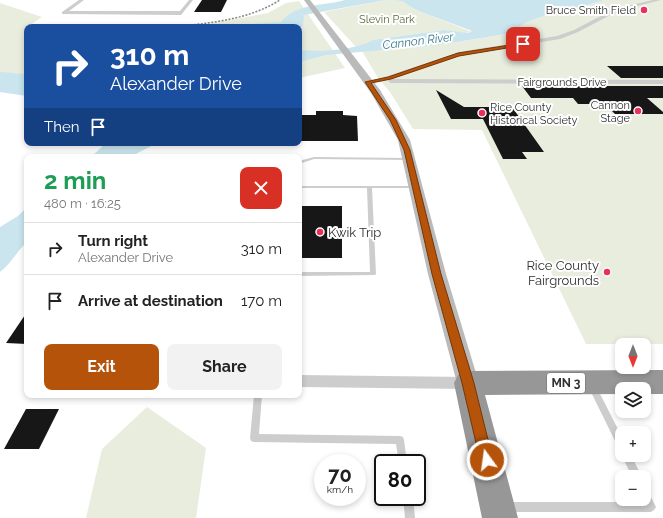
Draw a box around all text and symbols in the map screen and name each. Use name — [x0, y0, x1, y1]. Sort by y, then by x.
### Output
place label: Bruce Smith Field — [546, 4, 636, 17]
marker: Bruce Smith Field — [639, 5, 649, 15]
park label: Slevin Park — [359, 13, 415, 26]
pin — [506, 27, 540, 61]
water label: Cannon River — [382, 30, 455, 52]
icon: arrive — [512, 33, 534, 55]
text: 310 m — [110, 39, 189, 72]
icon: right — [44, 40, 96, 92]
text: Alexander Drive — [110, 73, 242, 94]
street label: Fairgrounds Drive — [517, 76, 607, 89]
place label: Cannon Stage — [591, 99, 631, 125]
place label: Rice County Historical Society — [490, 101, 577, 127]
marker: Cannon Stage — [633, 106, 643, 116]
marker: Rice County Historical Society — [477, 108, 487, 118]
icon: arrive — [87, 116, 109, 138]
text: Then — [44, 118, 79, 136]
text: 2 min — [44, 166, 106, 195]
button: close — [240, 167, 282, 209]
text: 480 m · 16:25 — [44, 196, 121, 211]
place label: Kwik Trip — [328, 225, 381, 240]
marker: Kwik Trip — [315, 227, 325, 237]
text: Turn right — [78, 232, 148, 250]
icon: right — [44, 238, 66, 260]
text: 310 m — [241, 240, 282, 258]
text: Alexander Drive — [78, 250, 173, 265]
place label: Rice County Fairgrounds — [526, 258, 599, 288]
marker: Rice County Fairgrounds — [602, 267, 612, 277]
icon: arrive — [44, 290, 66, 312]
text: Arrive at destination — [78, 292, 223, 310]
text: 170 m — [241, 292, 282, 310]
north arrow — [615, 338, 651, 374]
map controls — [615, 338, 651, 506]
button: Exit — [44, 344, 159, 390]
button: Share — [167, 344, 282, 390]
road number: MN 3 — [547, 373, 585, 393]
button: layers — [615, 382, 651, 418]
button: + — [615, 426, 651, 462]
position arrow — [466, 439, 508, 481]
speed limit sign: 80 — [374, 454, 426, 506]
text: 70 — [328, 463, 352, 487]
button: − — [615, 470, 651, 506]
text: km/h — [327, 484, 353, 495]

